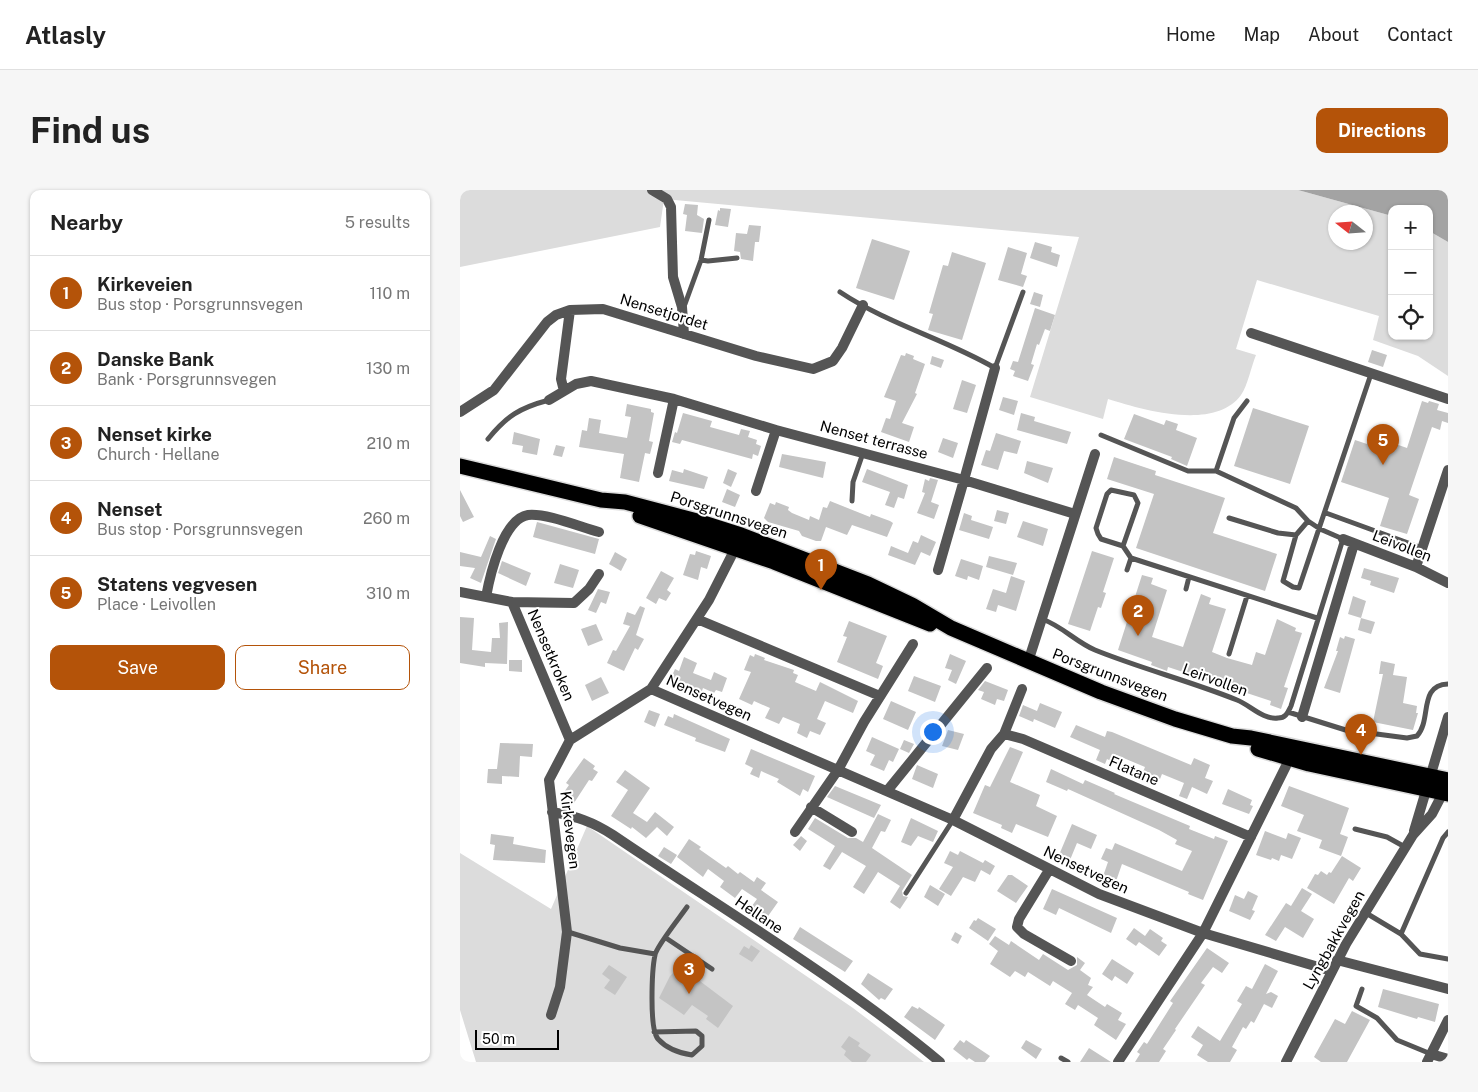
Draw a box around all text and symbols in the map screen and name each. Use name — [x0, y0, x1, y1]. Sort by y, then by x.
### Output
text: Atlasly — [25, 21, 106, 49]
text: Home — [1166, 24, 1216, 45]
text: Map — [1244, 24, 1280, 45]
text: About — [1308, 24, 1359, 45]
text: Contact — [1387, 24, 1453, 45]
button: Directions — [1316, 108, 1448, 153]
text: Find us — [30, 110, 150, 151]
north arrow — [1328, 205, 1373, 250]
map controls — [1388, 205, 1433, 340]
button: + — [1388, 205, 1433, 250]
text: Nearby — [50, 210, 123, 235]
text: 5 results — [345, 213, 410, 232]
button: − — [1388, 250, 1433, 295]
text: Kirkeveien — [97, 273, 193, 295]
text: 1 — [63, 284, 69, 303]
text: 110 m — [369, 284, 410, 303]
street label: Nensetjordet — [618, 290, 710, 333]
text: Bus stop · Porsgrunnsvegen — [97, 295, 303, 314]
button: locate — [1388, 295, 1433, 340]
text: Danske Bank — [97, 348, 214, 370]
text: 2 — [61, 359, 71, 378]
text: 130 m — [366, 359, 410, 378]
text: Bank · Porsgrunnsvegen — [97, 370, 276, 389]
street label: Nenset terrasse — [818, 417, 930, 462]
text: Nenset kirke — [97, 423, 212, 445]
pin: 5 — [1367, 424, 1399, 465]
text: 3 — [61, 434, 71, 453]
text: 210 m — [366, 434, 410, 453]
text: Church · Hellane — [97, 445, 220, 464]
street label: Porsgrunnsvegen — [668, 488, 790, 541]
text: Nenset — [97, 498, 162, 520]
text: 4 — [61, 509, 71, 528]
text: 260 m — [363, 509, 410, 528]
text: Bus stop · Porsgrunnsvegen — [97, 520, 303, 539]
street label: Leivollen — [1370, 526, 1434, 565]
pin: 1 — [805, 549, 837, 590]
text: Statens vegvesen — [97, 573, 257, 595]
text: 5 — [61, 584, 71, 603]
text: 310 m — [366, 584, 410, 603]
text: Place · Leivollen — [97, 595, 216, 614]
pin: 2 — [1122, 595, 1154, 636]
street label: Nensetkroken — [525, 607, 578, 703]
button: Save — [50, 645, 225, 690]
button: Share — [235, 645, 410, 690]
street label: Porsgrunnsvegen — [1050, 645, 1170, 704]
street label: Leirvollen — [1180, 660, 1250, 699]
street label: Nensetvegen — [664, 671, 755, 724]
pin: 4 — [1345, 714, 1377, 755]
your location — [920, 719, 946, 745]
street label: Flatane — [1107, 752, 1162, 789]
street label: Kirkevegen — [557, 790, 584, 870]
street label: Nensetvegen — [1041, 842, 1131, 897]
street label: Lyngbakkvegen — [1299, 887, 1368, 992]
street label: Hellane — [732, 892, 786, 937]
pin: 3 — [673, 953, 705, 994]
scale bar — [475, 1027, 559, 1050]
text: 50 m — [482, 1031, 515, 1047]

